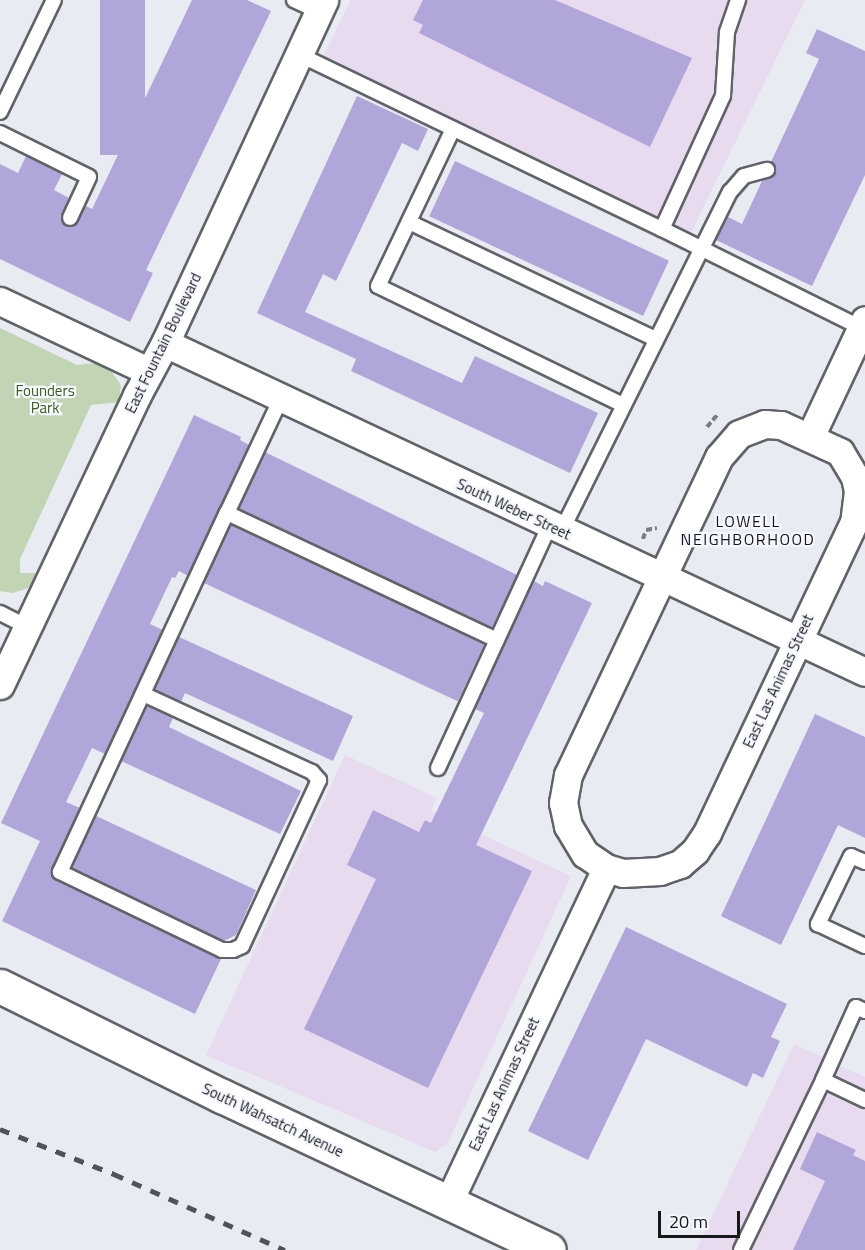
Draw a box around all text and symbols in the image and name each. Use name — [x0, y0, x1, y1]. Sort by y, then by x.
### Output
street label: East Fountain Boulevard — [121, 270, 205, 416]
park label: Founders Park — [15, 381, 75, 416]
street label: South Weber Street — [454, 475, 574, 543]
district label: LOWELL NEIGHBORHOOD — [681, 511, 815, 549]
street label: East Las Animas Street — [739, 611, 817, 751]
street label: East Las Animas Street — [465, 1014, 543, 1154]
street label: South Wahsatch Avenue — [199, 1079, 347, 1161]
scale bar — [661, 1199, 744, 1237]
text: 20 m — [669, 1208, 708, 1235]

